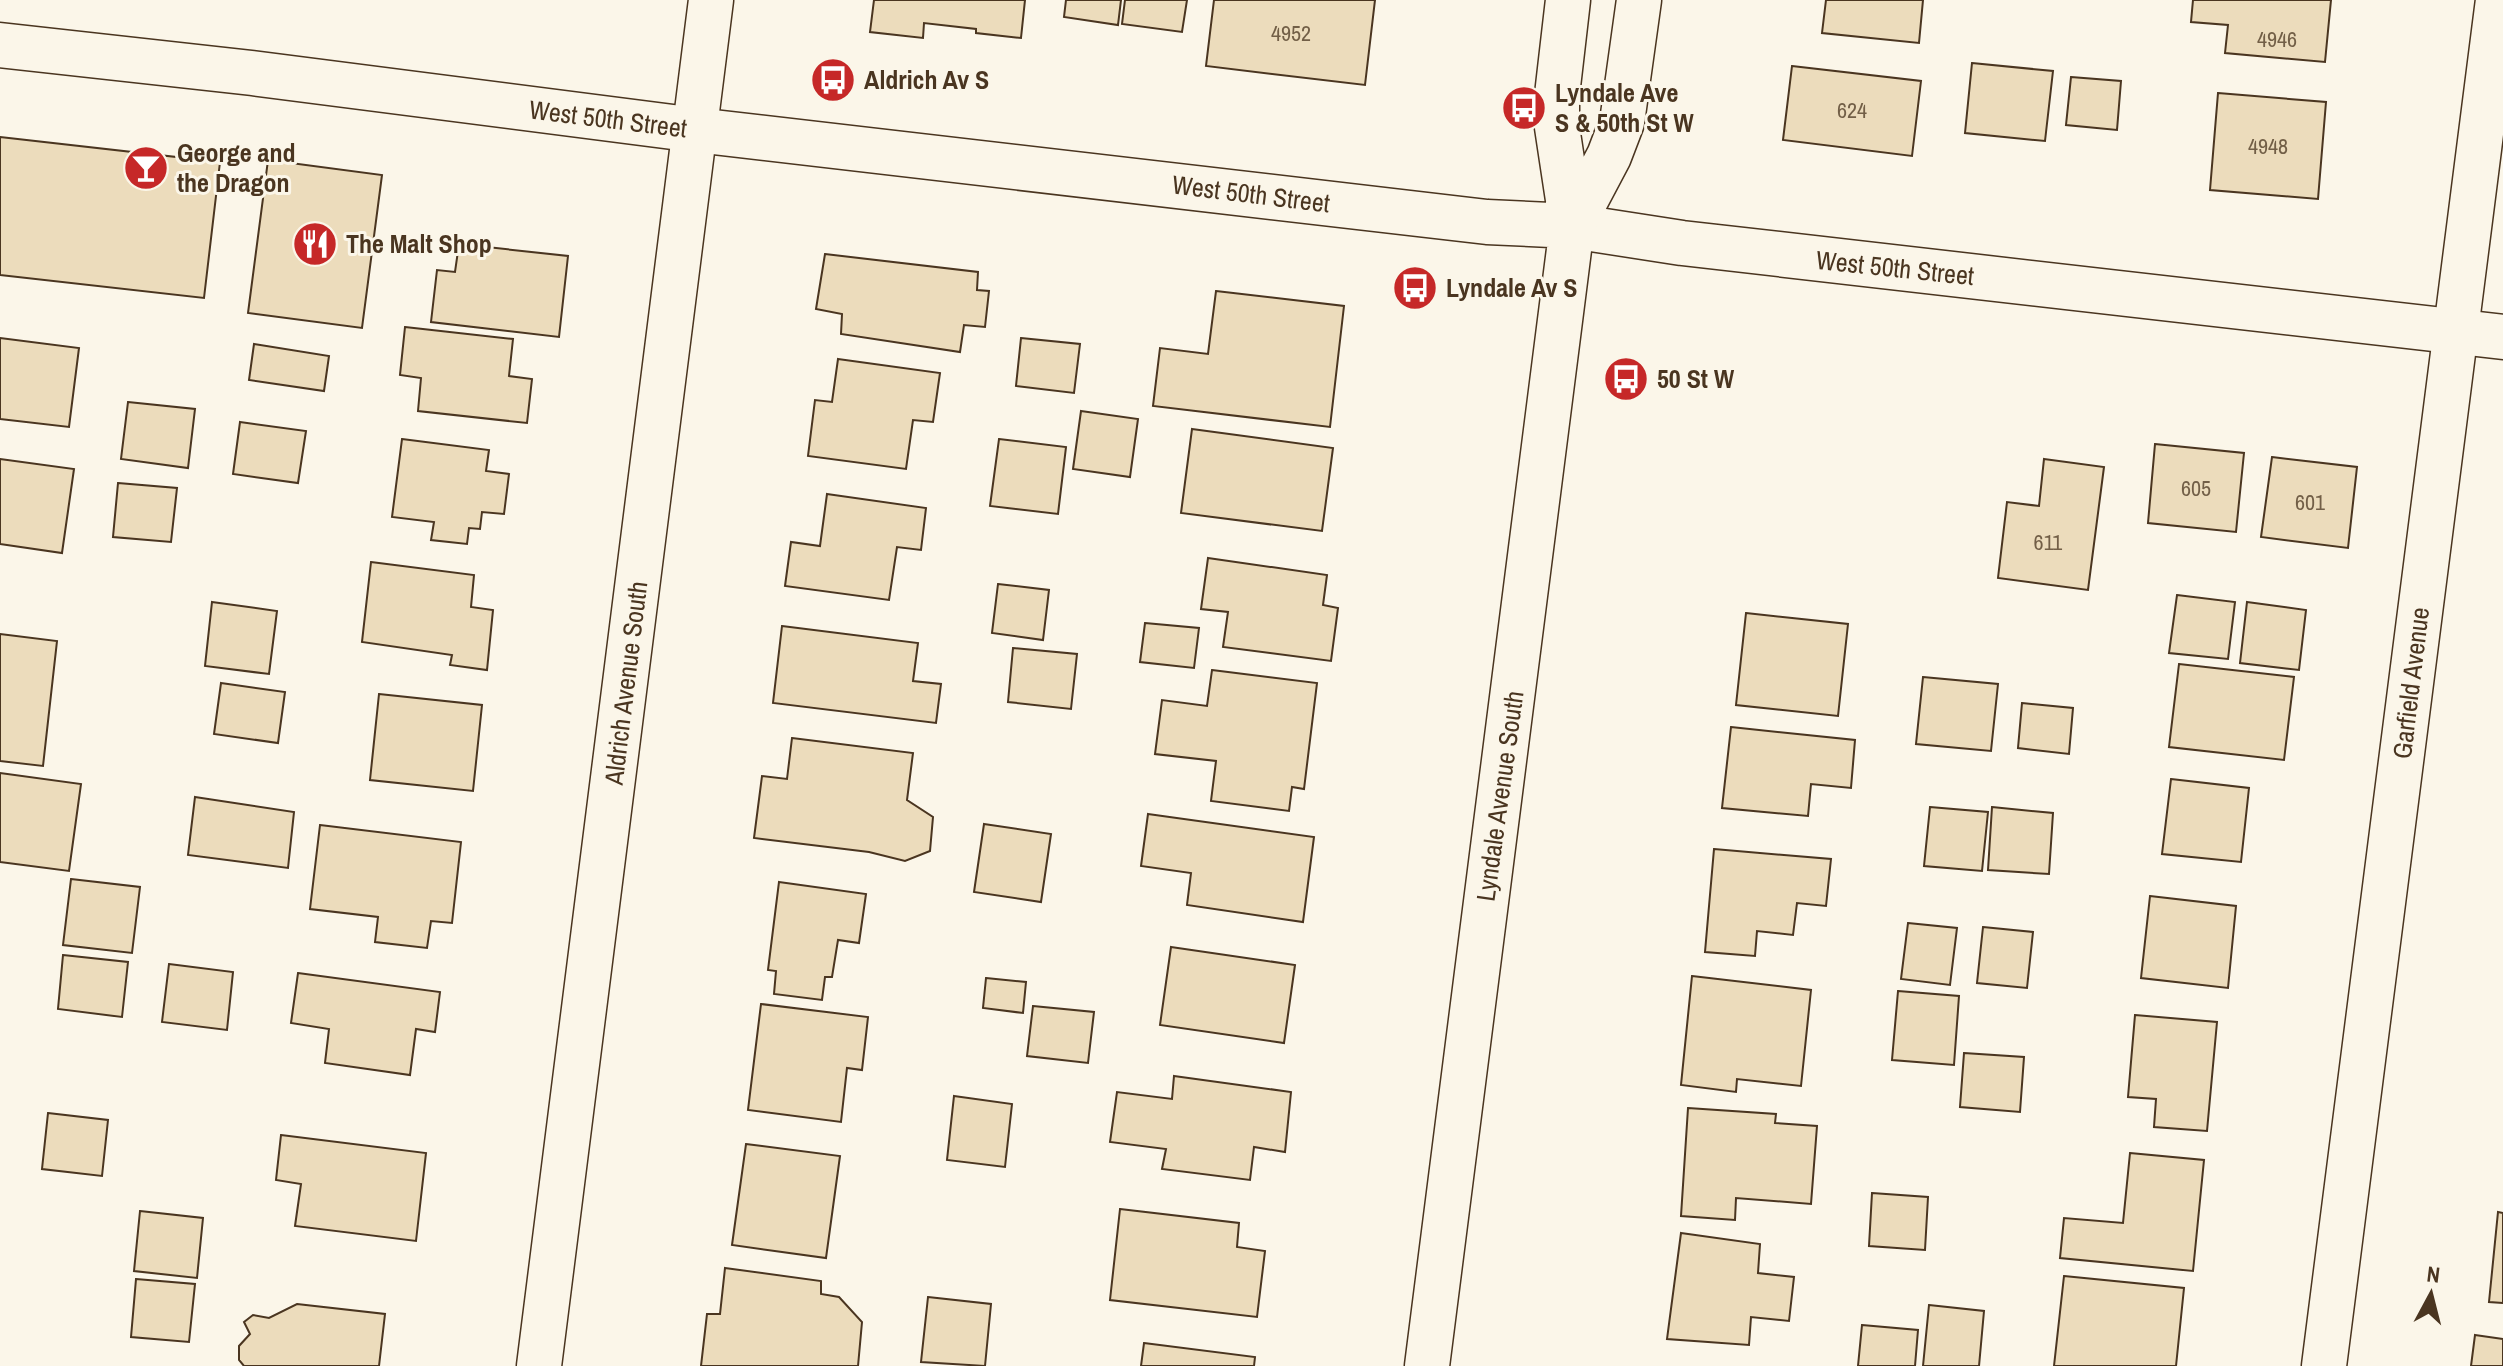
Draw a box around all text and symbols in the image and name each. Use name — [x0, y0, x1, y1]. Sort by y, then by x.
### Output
house number: 4952 — [1271, 18, 1311, 48]
house number: 4946 — [2257, 24, 2297, 54]
bus stop icon: Aldrich Av S — [809, 56, 857, 104]
place label: Aldrich Av S — [864, 62, 989, 97]
place label: Lyndale Ave S & 50th St W — [1555, 75, 1694, 140]
bus stop icon: Lyndale Ave S & 50th St W — [1500, 84, 1548, 132]
street label: West 50th Street — [527, 91, 689, 146]
house number: 624 — [1837, 95, 1867, 125]
house number: 4948 — [2248, 131, 2288, 161]
place label: George and the Dragon — [177, 135, 295, 200]
bar icon: George and the Dragon — [122, 144, 170, 192]
street label: West 50th Street — [1170, 166, 1332, 221]
restaurant icon: The Malt Shop — [291, 220, 339, 268]
place label: The Malt Shop — [346, 226, 492, 261]
street label: West 50th Street — [1814, 242, 1976, 293]
bus stop icon: Lyndale Av S — [1391, 264, 1439, 312]
place label: Lyndale Av S — [1446, 270, 1578, 305]
bus stop icon: 50 St W — [1602, 355, 1650, 403]
place label: 50 St W — [1657, 361, 1735, 396]
house number: 605 — [2181, 473, 2211, 503]
house number: 601 — [2295, 487, 2325, 517]
house number: 611 — [2034, 527, 2062, 557]
street label: Aldrich Avenue South — [596, 579, 655, 788]
street label: Garfield Avenue — [2384, 605, 2437, 761]
street label: Lyndale Avenue South — [1467, 688, 1532, 903]
north arrow — [2391, 1254, 2471, 1334]
text: N — [2425, 1258, 2442, 1290]

